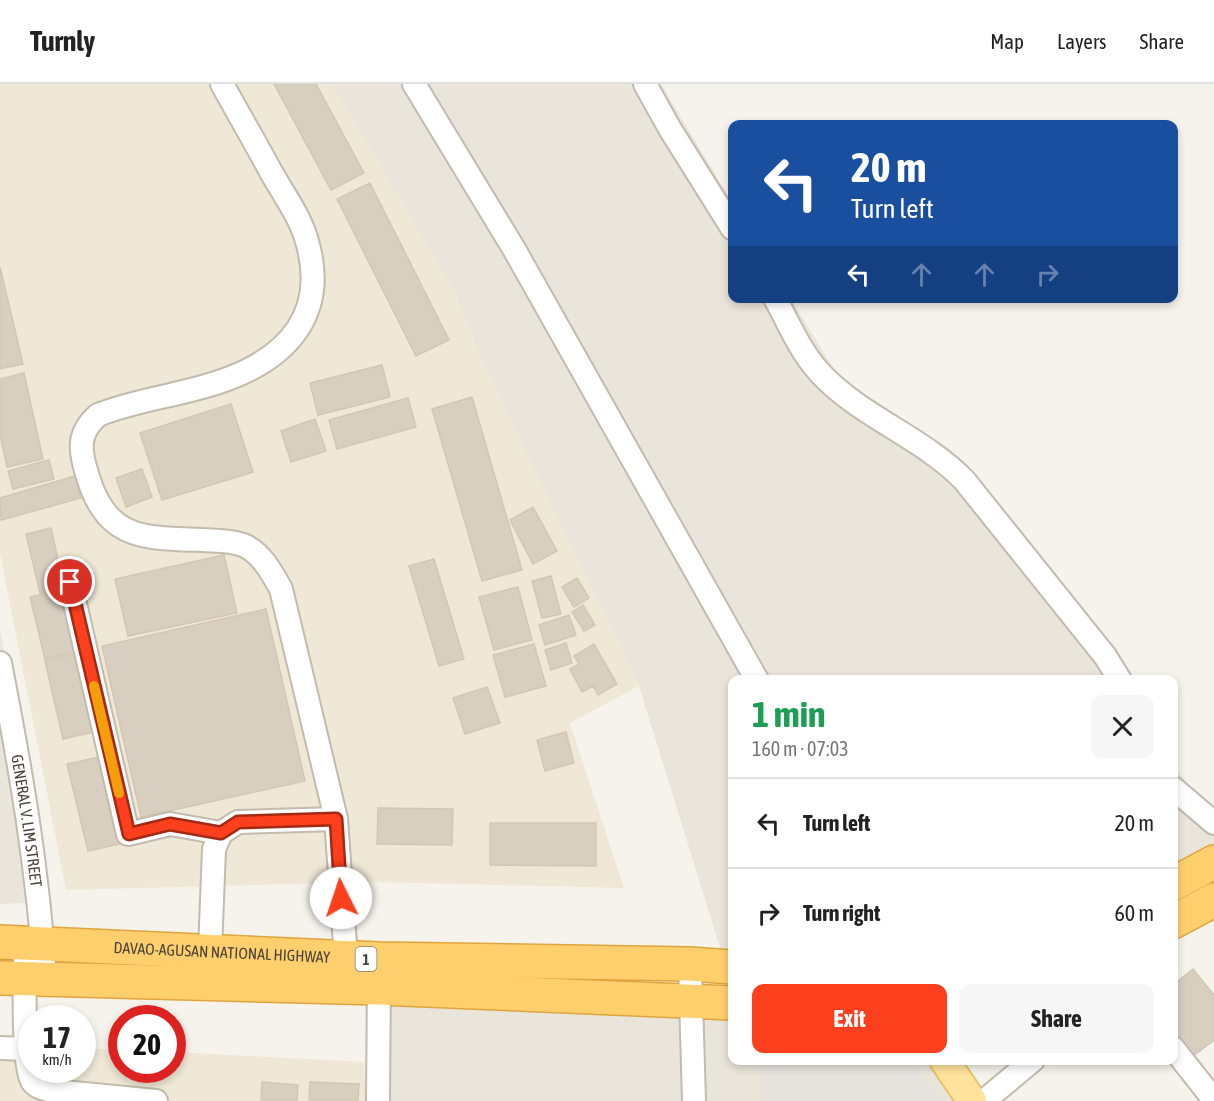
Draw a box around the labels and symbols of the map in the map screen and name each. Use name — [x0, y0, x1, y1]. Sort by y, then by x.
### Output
pin — [44, 556, 95, 607]
street label: GENERAL V. LIM STREET — [8, 753, 46, 888]
position arrow — [309, 866, 373, 930]
street label: DAVAO-AGUSAN NATIONAL HIGHWAY — [113, 938, 331, 966]
road number: 1 — [356, 947, 376, 971]
speed limit sign: 20 — [108, 1005, 186, 1083]

